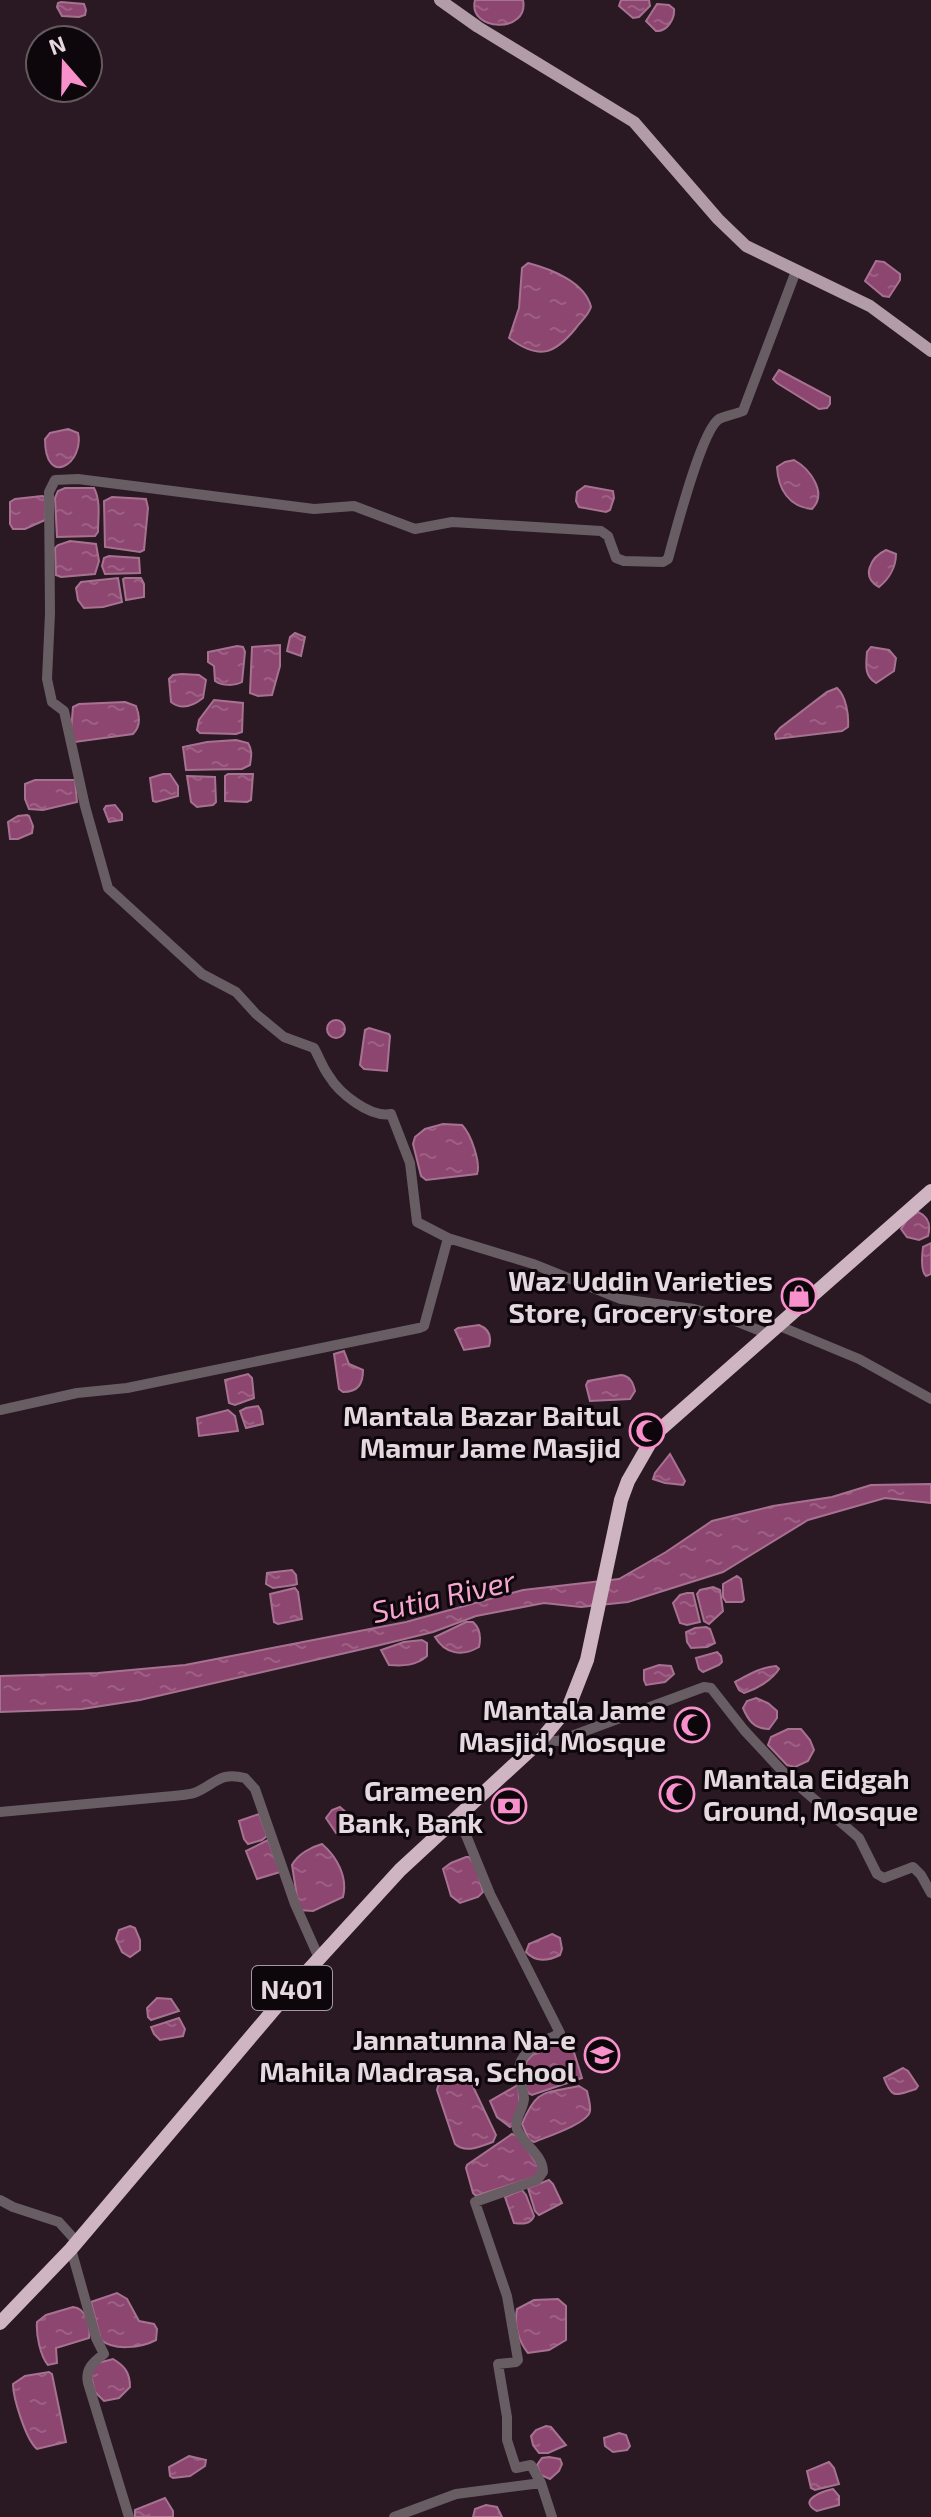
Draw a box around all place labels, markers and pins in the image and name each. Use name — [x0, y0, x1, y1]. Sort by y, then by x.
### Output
place label: Waz Uddin Varieties Store, Grocery store — [508, 1263, 773, 1329]
shop icon: Waz Uddin Varieties Store, Grocery store — [780, 1277, 818, 1315]
place label: Mantala Bazar Baitul Mamur Jame Masjid — [343, 1398, 622, 1464]
mosque icon: Mantala Bazar Baitul Mamur Jame Masjid — [628, 1412, 666, 1450]
place label: Mantala Jame Masjid, Mosque — [458, 1692, 666, 1758]
mosque icon: Mantala Jame Masjid, Mosque — [673, 1706, 711, 1744]
place label: Mantala Eidgah Ground, Mosque — [703, 1761, 918, 1827]
place label: Grameen Bank, Bank — [337, 1773, 483, 1839]
mosque icon: Mantala Eidgah Ground, Mosque — [658, 1775, 696, 1813]
bank icon: Grameen Bank, Bank — [490, 1787, 528, 1825]
place label: Jannatunna Na-e Mahila Madrasa, School — [259, 2022, 577, 2088]
school or university icon: Jannatunna Na-e Mahila Madrasa, School — [583, 2036, 621, 2074]

